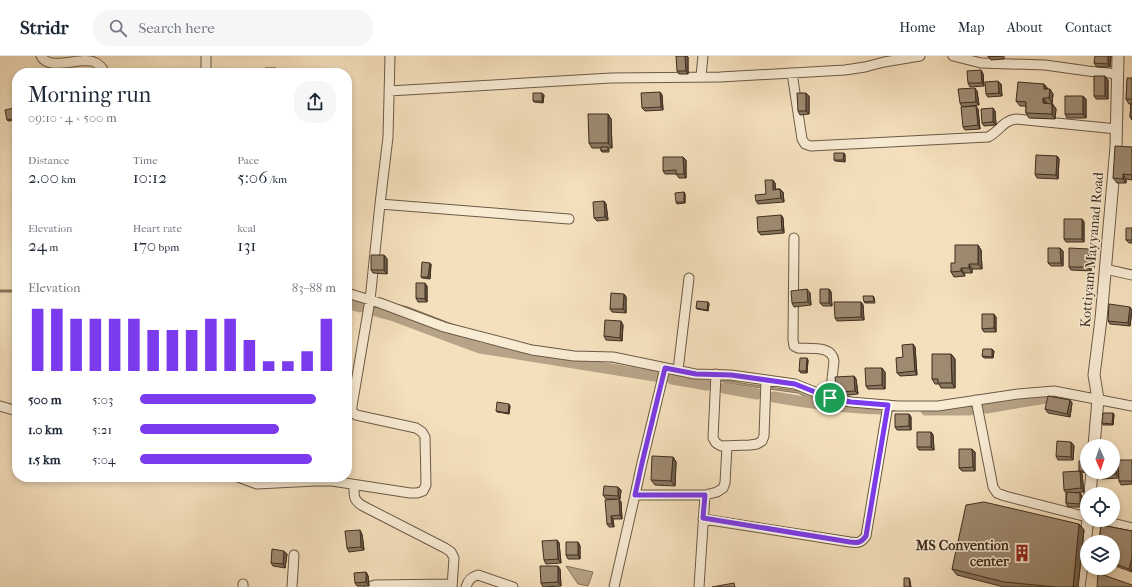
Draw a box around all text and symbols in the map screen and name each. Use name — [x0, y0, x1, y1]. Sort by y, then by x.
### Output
search box — [93, 10, 373, 46]
text: Stridr — [20, 17, 69, 39]
icon: search — [107, 17, 129, 39]
text: Search here — [139, 19, 215, 37]
text: Home — [899, 19, 936, 36]
text: Map — [958, 19, 985, 36]
text: About — [1007, 19, 1043, 36]
text: Contact — [1065, 19, 1112, 36]
button: share — [294, 81, 336, 123]
text: Morning run — [28, 82, 151, 108]
text: 09:10 · 4 × 500 m — [28, 110, 117, 125]
text: Distance — [28, 154, 69, 167]
text: Time — [133, 154, 158, 167]
text: Pace — [237, 154, 259, 167]
text: 2.00 — [28, 167, 59, 187]
text: 10:12 — [133, 167, 167, 187]
text: 5:06 — [237, 167, 267, 187]
street label: Kottiyam Mayyanad Road — [1077, 171, 1107, 328]
text: km — [59, 173, 76, 186]
text: /km — [267, 173, 287, 186]
text: Elevation — [28, 222, 72, 235]
text: Heart rate — [133, 222, 182, 235]
text: kcal — [237, 222, 256, 235]
text: 24 — [28, 235, 47, 255]
text: 170 — [133, 235, 156, 255]
text: 131 — [237, 235, 256, 255]
text: m — [47, 241, 58, 254]
text: bpm — [156, 241, 179, 254]
text: Elevation — [28, 280, 81, 295]
text: 83–88 m — [292, 280, 336, 295]
pin — [813, 381, 847, 415]
icon: arrive — [819, 387, 841, 409]
text: 500 m — [28, 392, 62, 407]
text: 5:03 — [92, 392, 113, 407]
text: 1.0 km — [28, 422, 63, 437]
text: 5:21 — [92, 422, 112, 437]
north arrow — [1080, 439, 1120, 479]
map controls — [1080, 439, 1120, 575]
text: 1.5 km — [28, 452, 61, 467]
text: 5:04 — [92, 452, 115, 467]
button: locate — [1080, 487, 1120, 527]
button: layers — [1080, 535, 1120, 575]
place label: MS Convention center — [915, 537, 1010, 570]
building icon: MS Convention center — [1012, 543, 1032, 563]

